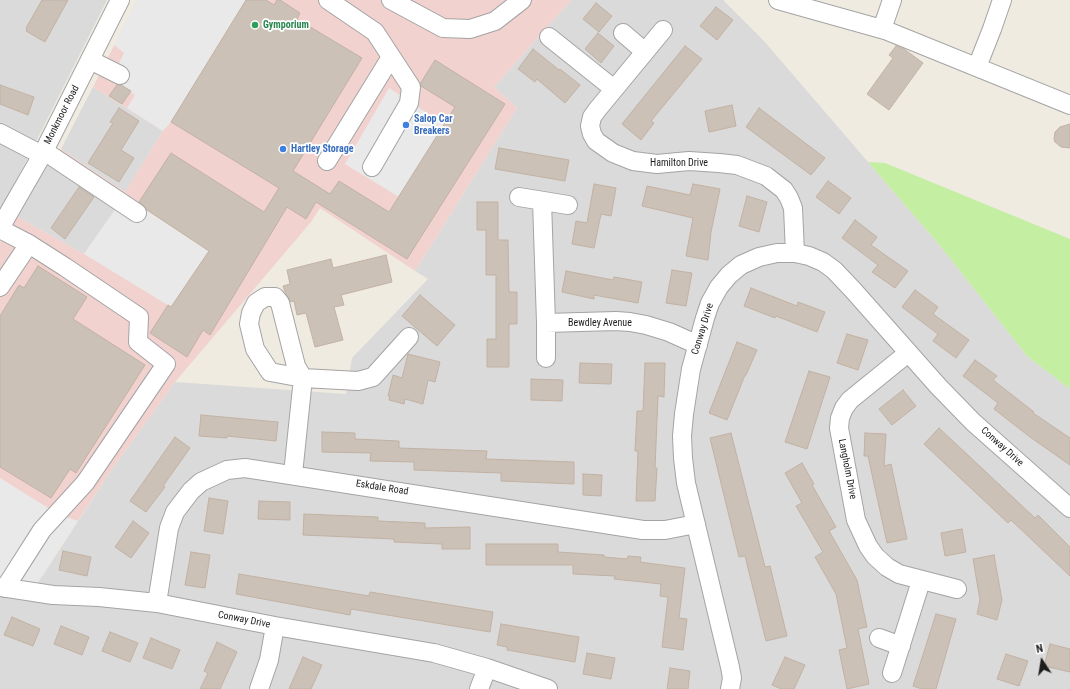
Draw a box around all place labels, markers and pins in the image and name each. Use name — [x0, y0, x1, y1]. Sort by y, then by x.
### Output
place label: Gymporium — [263, 19, 309, 31]
marker: Gymporium — [250, 20, 260, 30]
place label: Salop Car Breakers — [414, 113, 453, 136]
marker: Salop Car Breakers — [401, 120, 411, 130]
place label: Hartley Storage — [291, 143, 353, 155]
marker: Hartley Storage — [278, 144, 288, 154]

